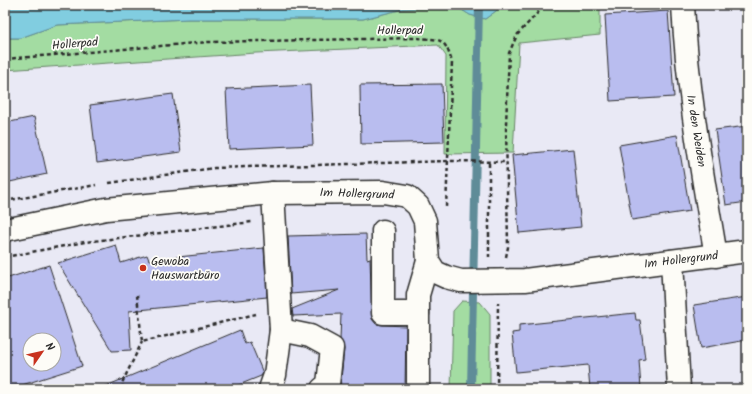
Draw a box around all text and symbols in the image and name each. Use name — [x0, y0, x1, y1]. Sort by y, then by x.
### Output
street label: Hollerpad — [377, 21, 424, 40]
street label: Hollerpad — [51, 32, 100, 55]
street label: In den Weiden — [681, 93, 711, 169]
street label: Im Hollergrund — [319, 183, 396, 205]
street label: Im Hollergrund — [643, 246, 720, 274]
place label: Gewoba Hauswartbüro — [151, 252, 219, 285]
marker: Gewoba Hauswartbüro — [138, 263, 148, 273]
north arrow — [22, 332, 62, 372]
text: N — [40, 339, 59, 355]

